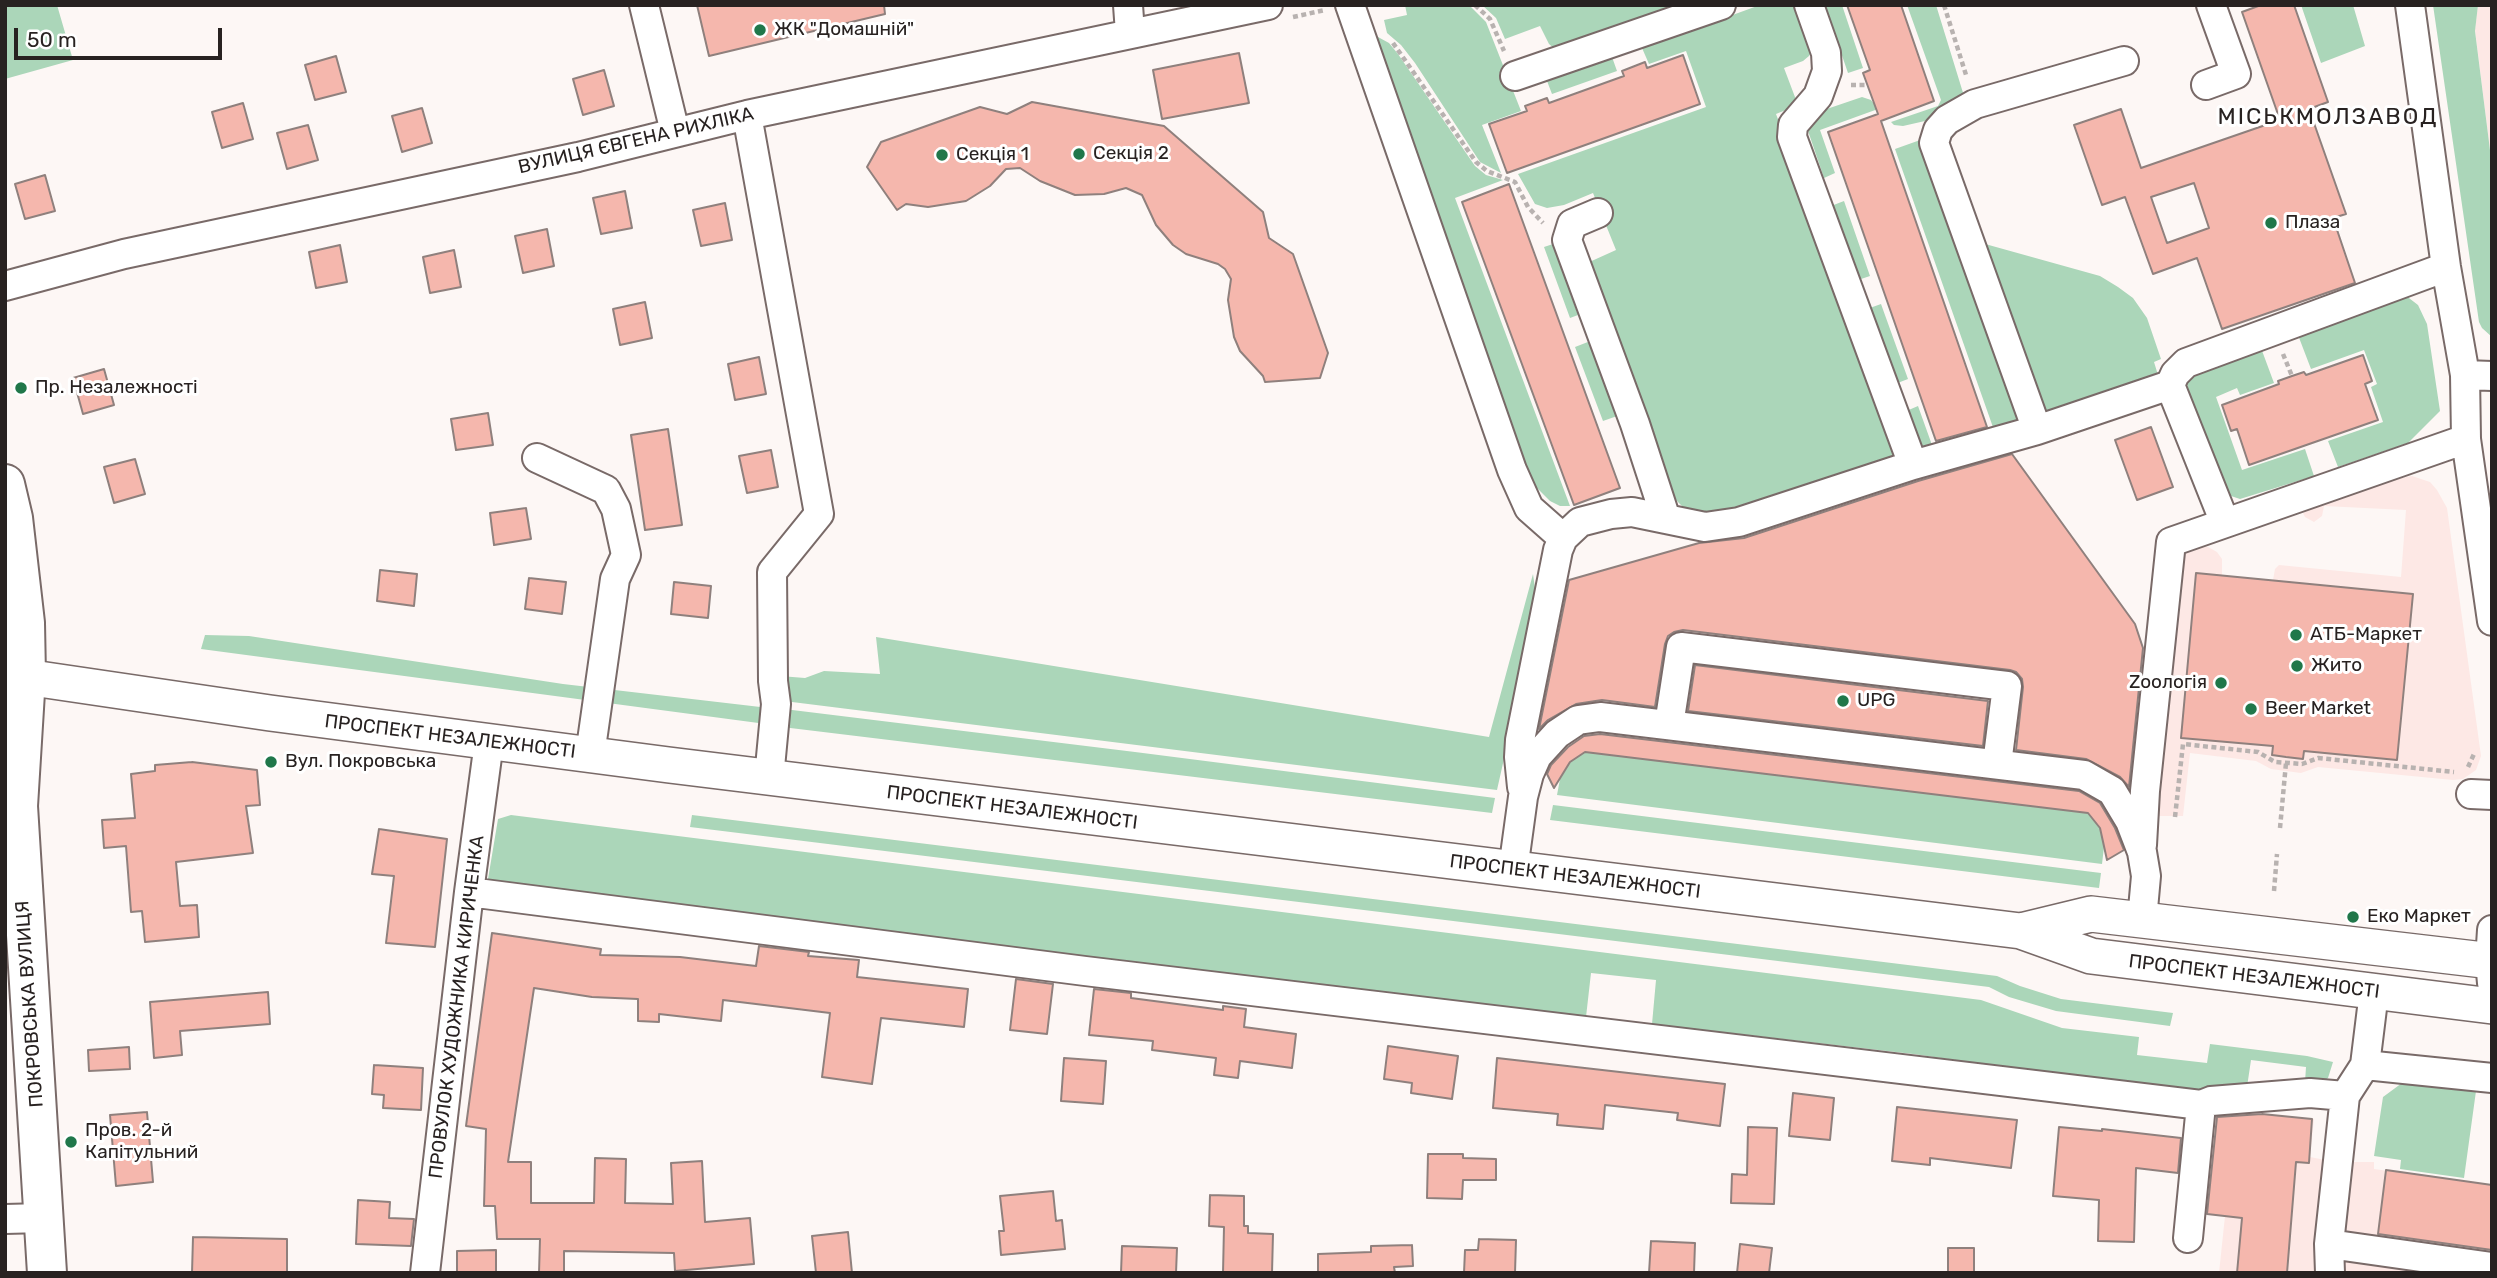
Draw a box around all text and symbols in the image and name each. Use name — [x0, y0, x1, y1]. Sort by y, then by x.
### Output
scale bar — [18, 14, 226, 58]
place label: ЖК "Домашній" — [774, 19, 914, 41]
marker: ЖК "Домашній" — [752, 22, 768, 38]
text: 50 m — [27, 27, 77, 52]
street label: ВУЛИЦЯ ЄВГЕНА РИХЛІКА — [516, 103, 756, 179]
district label: МІСЬКМОЛЗАВОД — [2219, 103, 2437, 131]
place label: Секція 2 — [1093, 143, 1169, 165]
place label: Секція 1 — [956, 144, 1029, 166]
marker: Секція 2 — [1071, 146, 1087, 162]
marker: Секція 1 — [934, 147, 950, 163]
place label: Плаза — [2285, 212, 2340, 234]
marker: Плаза — [2263, 215, 2279, 231]
place label: Пр. Незалежності — [35, 377, 198, 399]
marker: Пр. Незалежності — [13, 380, 29, 396]
place label: АТБ-Маркет — [2310, 624, 2422, 646]
marker: АТБ-Маркет — [2288, 627, 2304, 643]
place label: Жито — [2311, 655, 2362, 677]
marker: Жито — [2289, 658, 2305, 674]
place label: Zooлогія — [2129, 672, 2207, 694]
marker: Zooлогія — [2213, 675, 2229, 691]
place label: UPG — [1857, 690, 1895, 712]
marker: UPG — [1835, 693, 1851, 709]
place label: Beer Market — [2265, 698, 2371, 720]
marker: Beer Market — [2243, 701, 2259, 717]
street label: ПРОСПЕКТ НЕЗАЛЕЖНОСТІ — [323, 710, 577, 764]
place label: Вул. Покровська — [285, 751, 436, 773]
marker: Вул. Покровська — [263, 754, 279, 770]
street label: ПРОСПЕКТ НЕЗАЛЕЖНОСТІ — [885, 781, 1139, 835]
street label: ПРОВУЛОК ХУДОЖНИКА КИРИЧЕНКА — [425, 834, 489, 1180]
street label: ПРОСПЕКТ НЕЗАЛЕЖНОСТІ — [1448, 850, 1702, 904]
street label: ПОКРОВСЬКА ВУЛИЦЯ — [11, 900, 49, 1108]
place label: Еко Маркет — [2367, 906, 2471, 928]
marker: Еко Маркет — [2345, 909, 2361, 925]
street label: ПРОСПЕКТ НЕЗАЛЕЖНОСТІ — [2127, 950, 2381, 1004]
place label: Пров. 2-й Капітульний — [85, 1120, 198, 1164]
marker: Пров. 2-й Капітульний — [63, 1134, 79, 1150]

